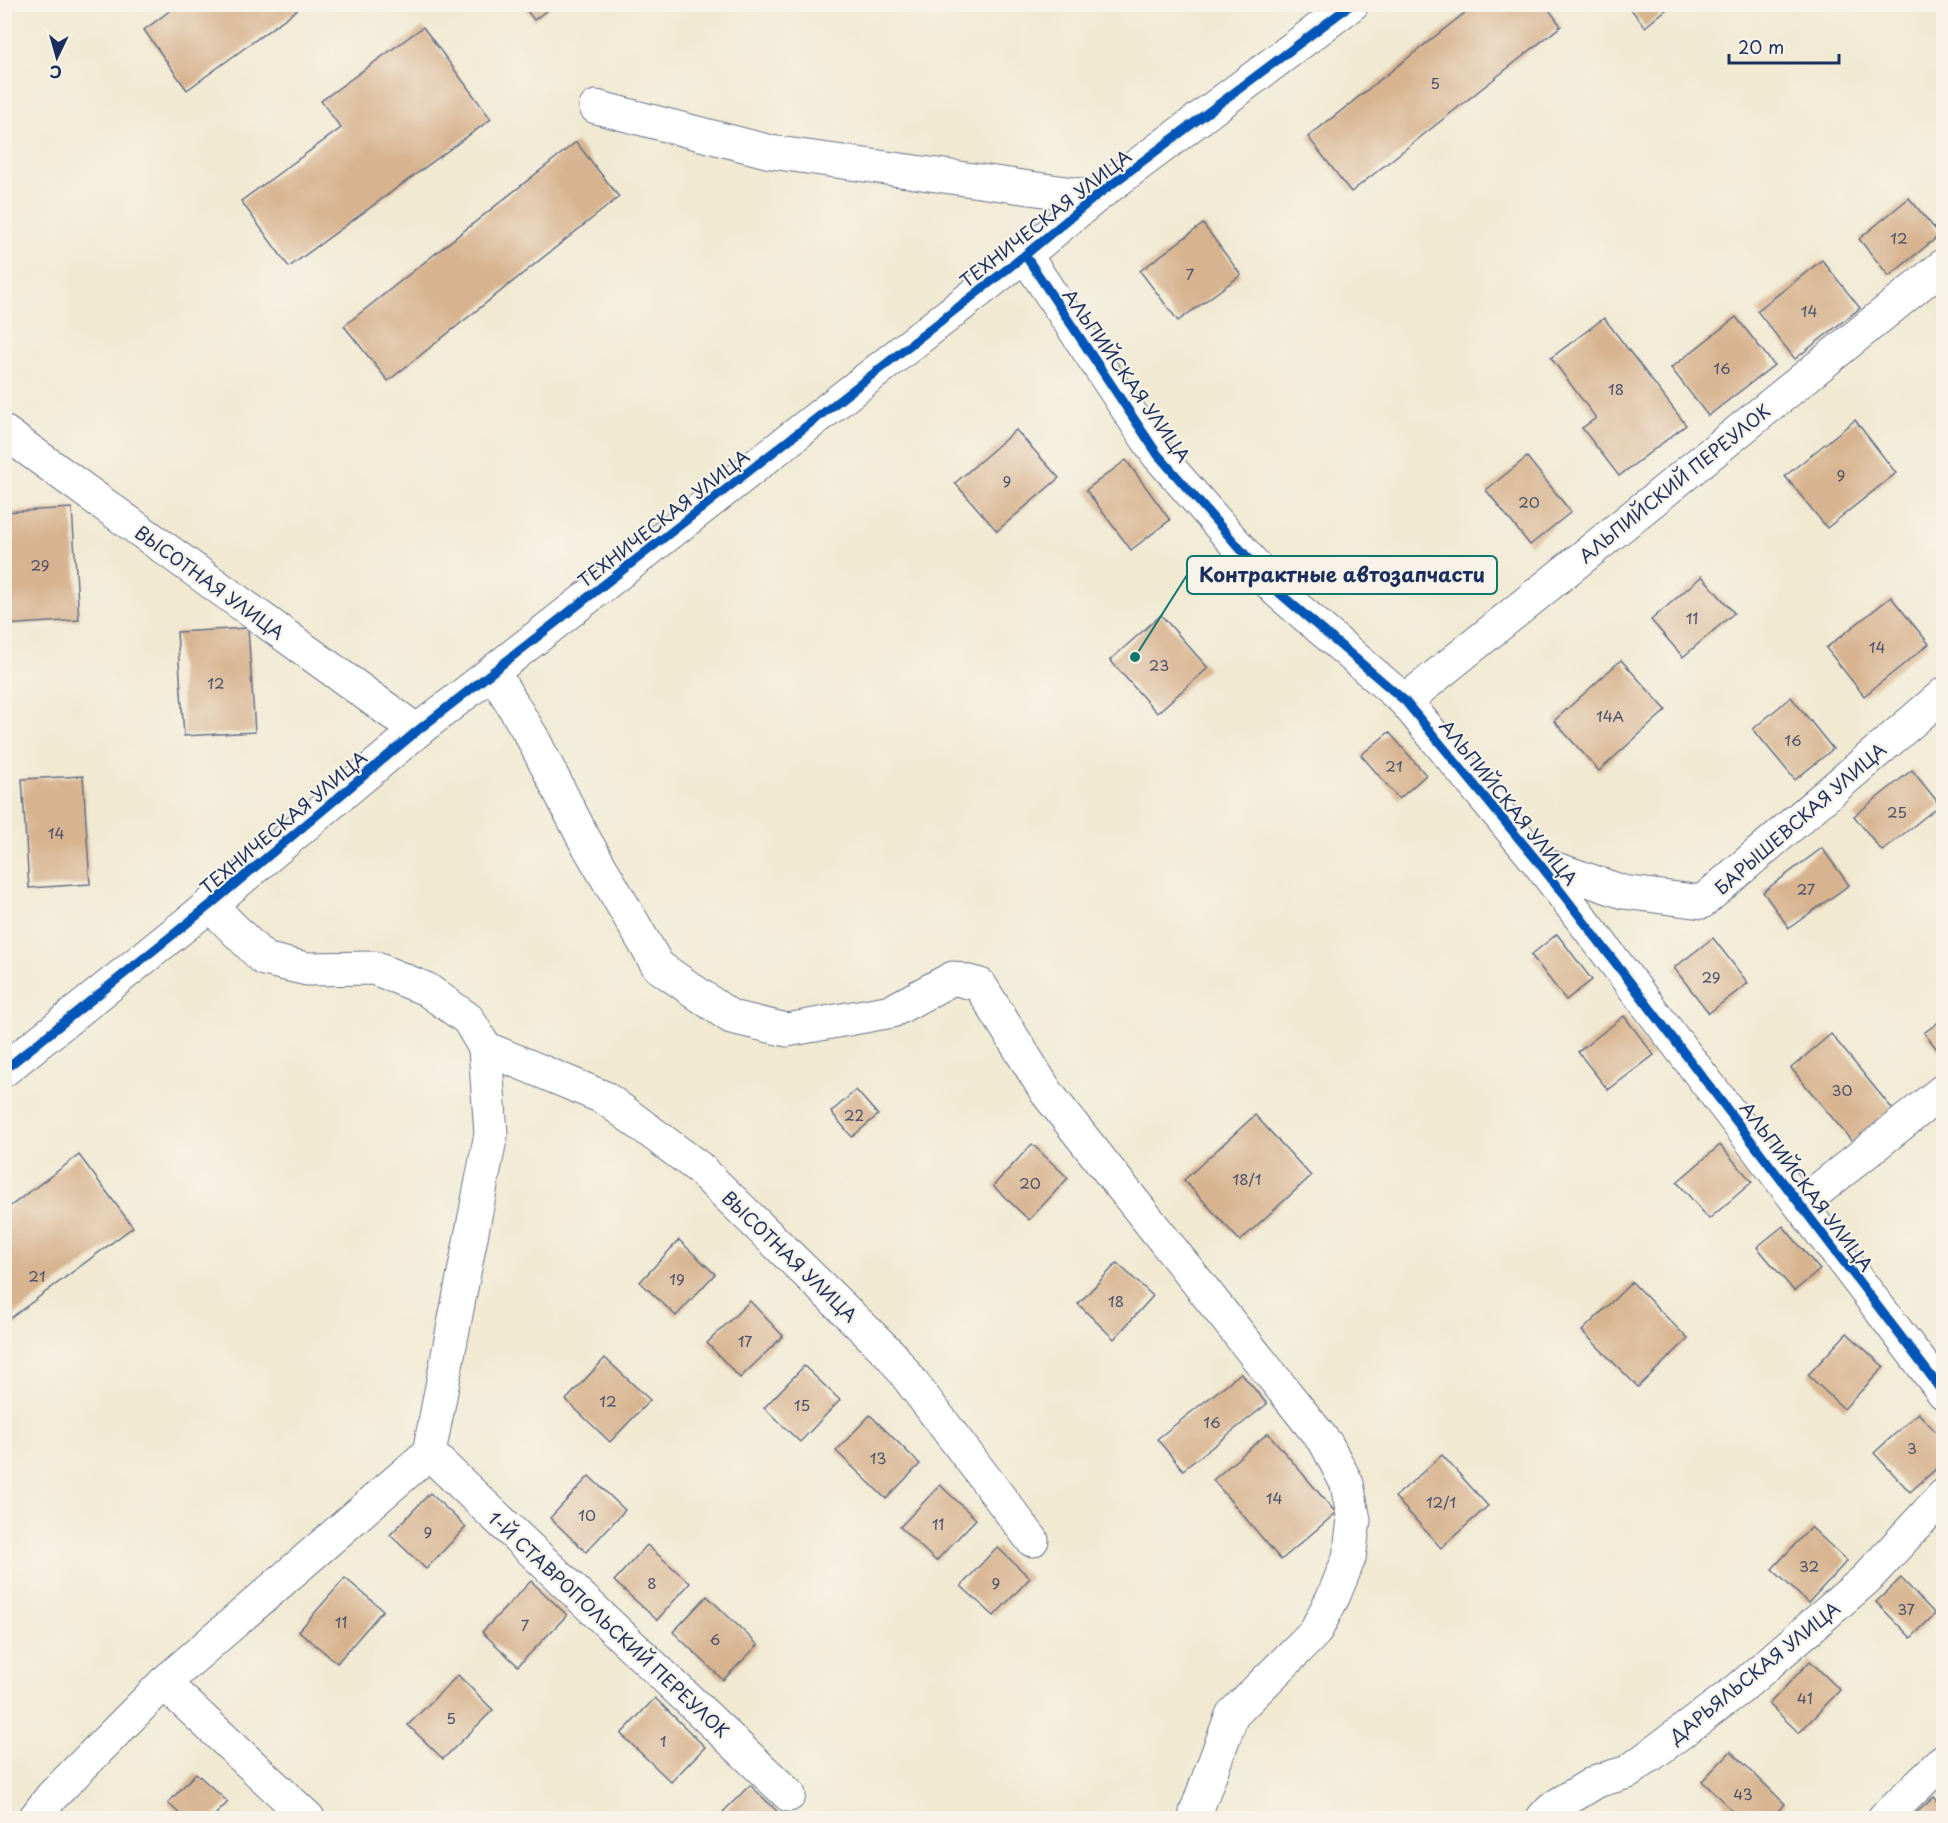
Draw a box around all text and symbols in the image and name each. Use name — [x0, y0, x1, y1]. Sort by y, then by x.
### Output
north arrow — [27, 27, 87, 87]
scale bar — [1729, 27, 1838, 65]
text: 20 m — [1738, 33, 1784, 60]
text: С — [49, 60, 63, 85]
house number: 5 — [1430, 71, 1440, 94]
street label: ТЕХНИЧЕСКАЯ УЛИЦА — [954, 142, 1137, 294]
house number: 12 — [1890, 226, 1908, 249]
house number: 7 — [1186, 262, 1195, 285]
street label: АЛЬПИЙСКАЯ УЛИЦА — [1057, 283, 1197, 468]
house number: 14 — [1801, 299, 1817, 322]
house number: 16 — [1713, 356, 1731, 379]
house number: 18 — [1608, 377, 1624, 400]
street label: АЛЬПИЙСКИЙ ПЕРЕУЛОК — [1572, 397, 1776, 569]
street label: ТЕХНИЧЕСКАЯ УЛИЦА — [572, 442, 755, 594]
house number: 9 — [1837, 463, 1845, 486]
house number: 9 — [1003, 469, 1011, 492]
house number: 20 — [1518, 490, 1540, 513]
street label: ВЫСОТНАЯ УЛИЦА — [130, 519, 290, 646]
house number: 29 — [30, 553, 50, 576]
callout: Контрактные автозапчасти — [1187, 556, 1497, 594]
text: Контрактные автозапчасти — [1199, 559, 1485, 589]
house number: 11 — [1686, 606, 1698, 629]
house number: 14 — [1869, 635, 1885, 658]
house number: 23 — [1149, 653, 1169, 676]
house number: 12 — [207, 671, 225, 694]
house number: 14А — [1596, 704, 1624, 727]
street label: АЛЬПИЙСКАЯ УЛИЦА — [1433, 713, 1585, 891]
house number: 16 — [1784, 728, 1802, 751]
street label: БАРЫШЕВСКАЯ УЛИЦА — [1708, 736, 1892, 900]
street label: ТЕХНИЧЕСКАЯ УЛИЦА — [194, 744, 373, 900]
house number: 21 — [1385, 754, 1403, 777]
house number: 25 — [1887, 800, 1907, 823]
house number: 14 — [48, 821, 64, 844]
house number: 27 — [1797, 877, 1816, 900]
house number: 29 — [1701, 965, 1721, 988]
house number: 30 — [1832, 1078, 1852, 1101]
street label: АЛЬПИЙСКАЯ УЛИЦА — [1734, 1095, 1880, 1277]
house number: 22 — [844, 1103, 864, 1126]
house number: 18/1 — [1233, 1167, 1262, 1190]
house number: 20 — [1019, 1171, 1041, 1194]
street label: ВЫСОТНАЯ УЛИЦА — [716, 1184, 864, 1328]
house number: 21 — [28, 1264, 46, 1287]
house number: 19 — [669, 1267, 685, 1290]
house number: 18 — [1108, 1289, 1124, 1312]
house number: 17 — [738, 1329, 752, 1352]
house number: 12 — [599, 1389, 617, 1412]
house number: 15 — [794, 1393, 810, 1416]
house number: 16 — [1203, 1410, 1221, 1433]
house number: 3 — [1907, 1436, 1917, 1459]
house number: 13 — [870, 1446, 886, 1469]
house number: 14 — [1266, 1486, 1282, 1509]
house number: 12/1 — [1426, 1490, 1456, 1513]
house number: 10 — [578, 1503, 596, 1526]
street label: 1-Й СТАВРОПОЛЬСКИЙ ПЕРЕУЛОК — [484, 1506, 734, 1742]
house number: 11 — [932, 1512, 944, 1535]
house number: 9 — [424, 1520, 432, 1543]
house number: 32 — [1799, 1554, 1819, 1577]
house number: 8 — [647, 1571, 657, 1594]
house number: 9 — [992, 1571, 1000, 1594]
street label: ДАРЬЯЛЬСКАЯ УЛИЦА — [1662, 1594, 1845, 1750]
house number: 37 — [1897, 1597, 1915, 1620]
house number: 11 — [335, 1610, 347, 1633]
house number: 7 — [521, 1613, 530, 1636]
house number: 6 — [710, 1627, 720, 1650]
house number: 41 — [1797, 1686, 1813, 1709]
house number: 5 — [446, 1706, 456, 1729]
house number: 1 — [660, 1731, 666, 1749]
house number: 43 — [1733, 1782, 1753, 1805]

